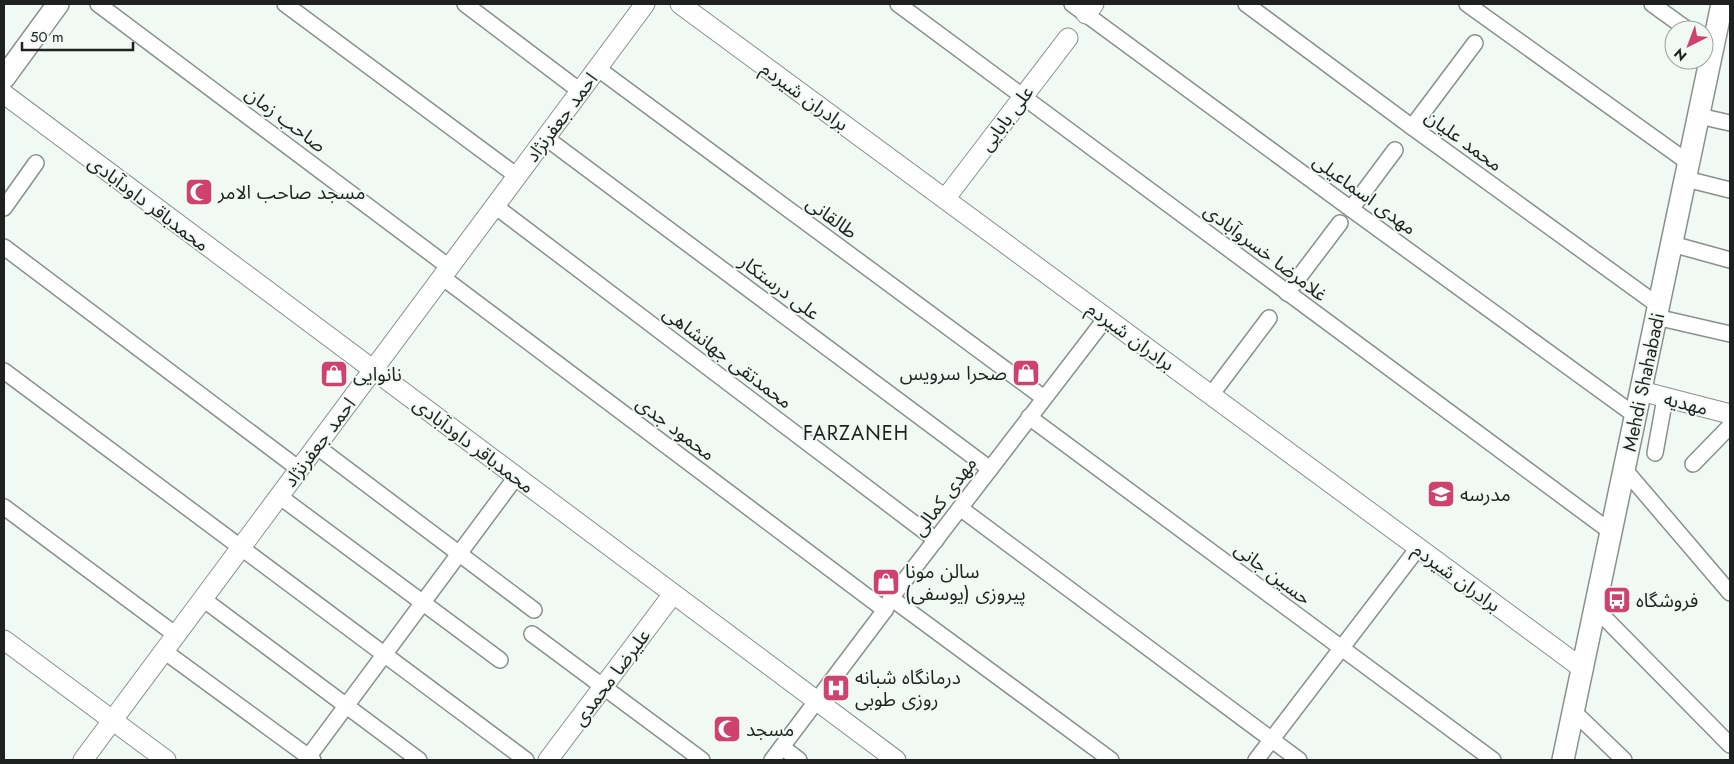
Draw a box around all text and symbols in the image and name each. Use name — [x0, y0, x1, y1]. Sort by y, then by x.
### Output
scale bar — [22, 20, 134, 52]
north arrow — [1664, 20, 1714, 70]
text: 50 m — [30, 26, 64, 48]
text: N — [1669, 44, 1691, 66]
street label: برادران شیردم — [755, 55, 854, 138]
street label: احمد جعفرنژاد — [519, 67, 604, 168]
street label: صاحب زمان — [240, 80, 332, 159]
street label: علی بابایی — [973, 80, 1040, 157]
street label: محمد علیان — [1419, 103, 1508, 178]
street label: مهدی اسماعیلی — [1307, 148, 1422, 241]
street label: محمدباقر داودآبادی — [83, 149, 215, 258]
mosque icon: مسجد صاحب الامر — [184, 177, 214, 207]
place label: مسجد صاحب الامر — [217, 179, 365, 206]
street label: طالقانی — [801, 190, 863, 245]
street label: غلامرضا خسروآبادی — [1198, 197, 1333, 308]
street label: علی درستکار — [733, 248, 826, 327]
street label: برادران شیردم — [1081, 295, 1180, 378]
street label: محمدتقی جهانشاهی — [657, 300, 798, 415]
street label: Mehdi Shahabadi — [1616, 310, 1671, 454]
shop icon: صحرا سرویس — [1011, 358, 1041, 388]
shop icon: نانوایی — [319, 359, 349, 389]
place label: صحرا سرویس — [900, 360, 1007, 387]
place label: نانوایی — [353, 361, 402, 388]
street label: مهدیه — [1661, 385, 1711, 422]
street label: محمود جدی — [631, 390, 721, 467]
street label: محمدباقر داودآبادی — [408, 391, 540, 500]
street label: احمد جعفرنژاد — [277, 392, 362, 493]
district label: FARZANEH — [803, 419, 909, 448]
street label: مهدی کمالی — [906, 451, 983, 542]
school or university icon: مدرسه — [1426, 479, 1456, 509]
place label: مدرسه — [1460, 481, 1511, 508]
street label: حسین جانی — [1229, 536, 1317, 611]
street label: برادران شیردم — [1407, 536, 1506, 619]
place label: سالن مونا پیروزی (یوسفی) — [905, 558, 1026, 607]
shop icon: سالن مونا پیروزی (یوسفی) — [871, 567, 901, 597]
bus stop icon: فروشگاه — [1602, 585, 1632, 615]
place label: فروشگاه — [1636, 587, 1698, 614]
street label: علیرضا محمدی — [566, 623, 657, 731]
place label: درمانگاه شبانه روزی طوبی — [855, 664, 961, 713]
hospital icon: درمانگاه شبانه روزی طوبی — [821, 673, 851, 703]
mosque icon: مسجد — [712, 714, 742, 744]
place label: مسجد — [746, 716, 794, 743]

